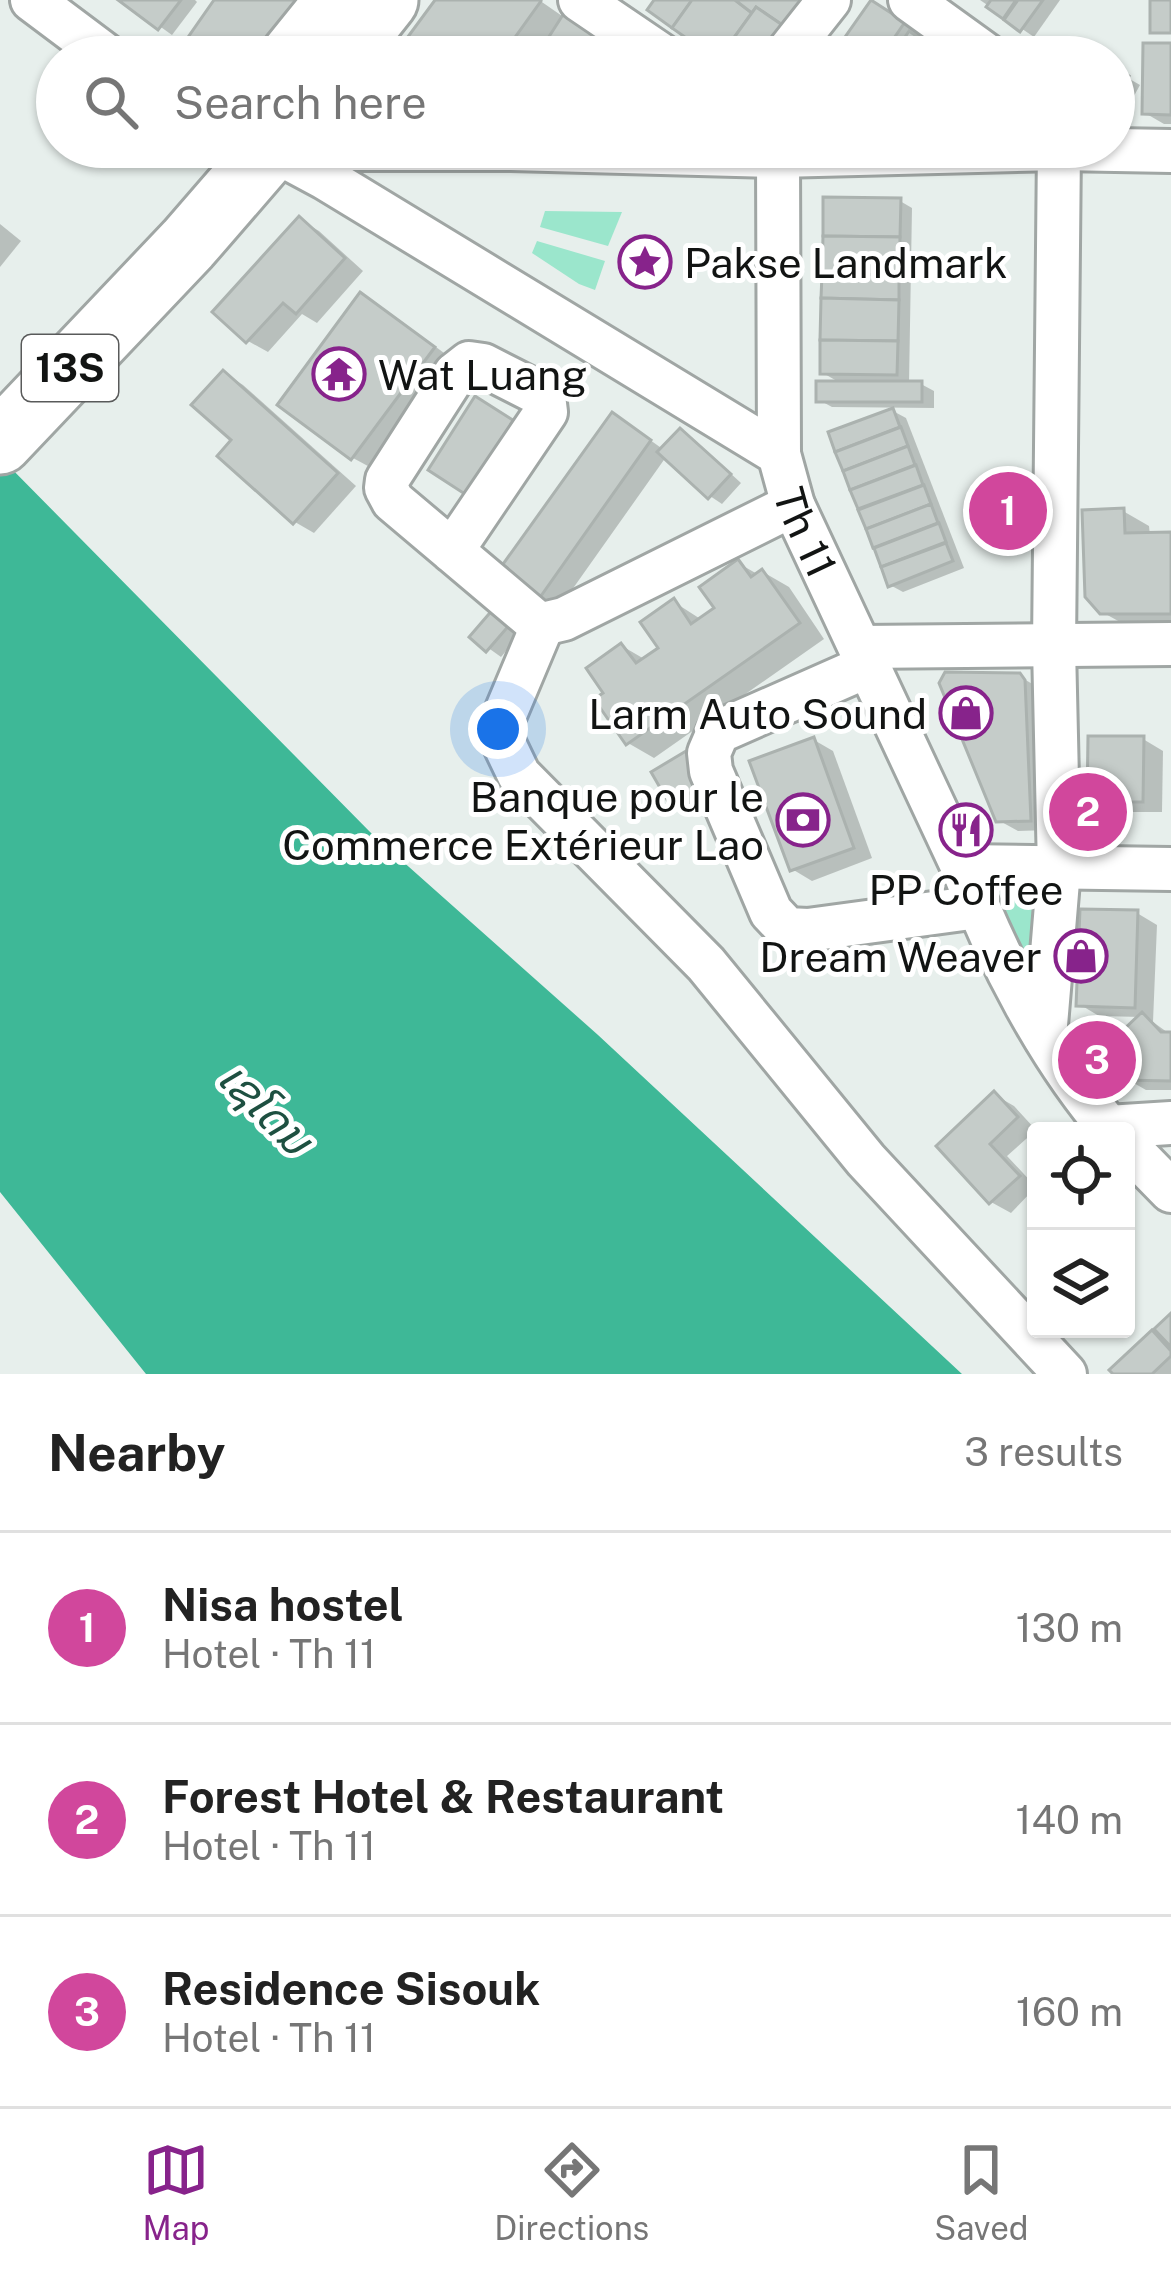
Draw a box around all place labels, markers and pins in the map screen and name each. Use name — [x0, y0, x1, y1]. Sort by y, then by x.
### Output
place icon: Pakse Landmark — [617, 234, 673, 290]
place label: Pakse Landmark — [684, 238, 1007, 287]
temple icon: Wat Luang — [311, 346, 367, 402]
place label: Wat Luang — [378, 350, 587, 399]
pin: 1 — [969, 466, 1047, 556]
shop icon: Larm Auto Sound — [938, 685, 994, 741]
place label: Larm Auto Sound — [588, 689, 927, 738]
pin: 2 — [1049, 767, 1127, 857]
place label: Banque pour le Commerce Extérieur Lao — [282, 772, 764, 869]
bank icon: Banque pour le Commerce Extérieur Lao — [775, 792, 831, 848]
restaurant icon: PP Coffee — [938, 802, 994, 858]
place label: PP Coffee — [869, 865, 1063, 914]
shop icon: Dream Weaver — [1053, 928, 1109, 984]
place label: Dream Weaver — [759, 932, 1042, 981]
pin: 3 — [1058, 1015, 1136, 1105]

